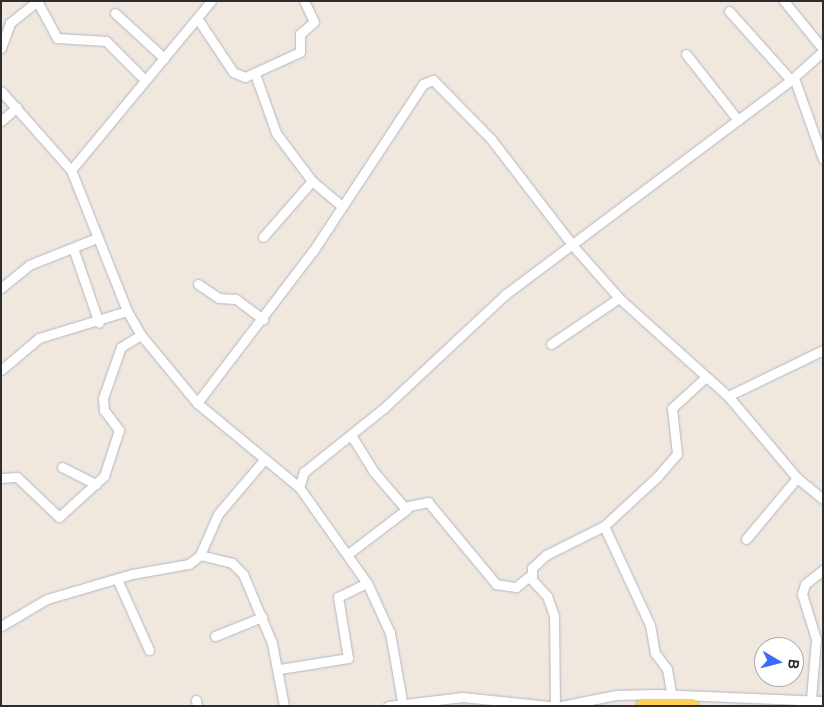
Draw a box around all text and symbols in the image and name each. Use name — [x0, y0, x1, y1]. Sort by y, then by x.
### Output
north arrow — [754, 637, 804, 687]
text: B — [784, 658, 802, 670]

